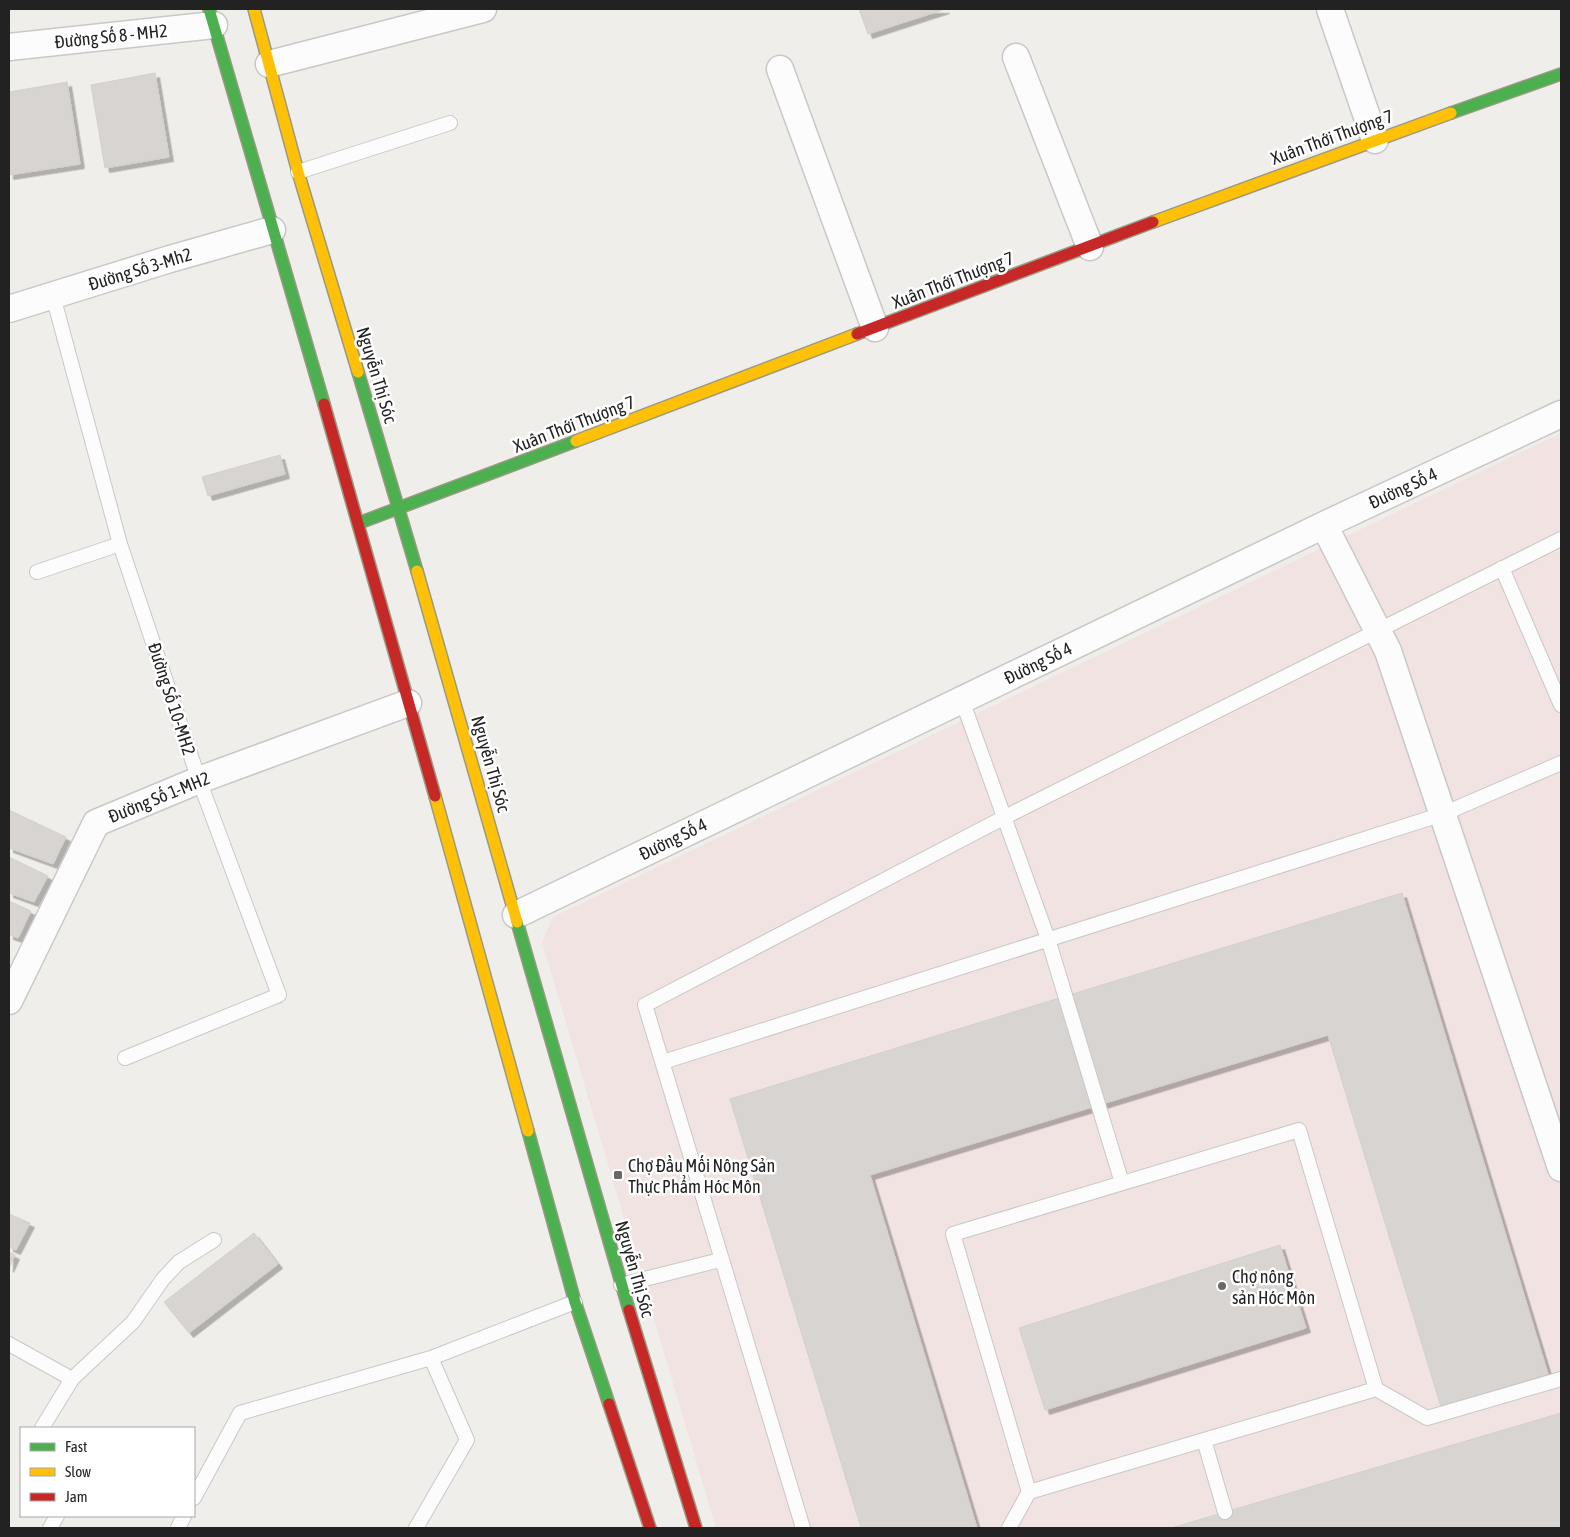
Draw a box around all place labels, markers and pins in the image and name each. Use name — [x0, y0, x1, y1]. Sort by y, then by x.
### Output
place label: Chợ Đầu Mối Nông Sản Thực Phẩm Hóc Môn — [628, 1154, 775, 1197]
marker: Chợ Đầu Mối Nông Sản Thực Phẩm Hóc Môn — [612, 1169, 624, 1181]
place label: Chợ nông sản Hóc Môn — [1232, 1266, 1315, 1308]
marker: Chợ nông sản Hóc Môn — [1216, 1280, 1228, 1292]

